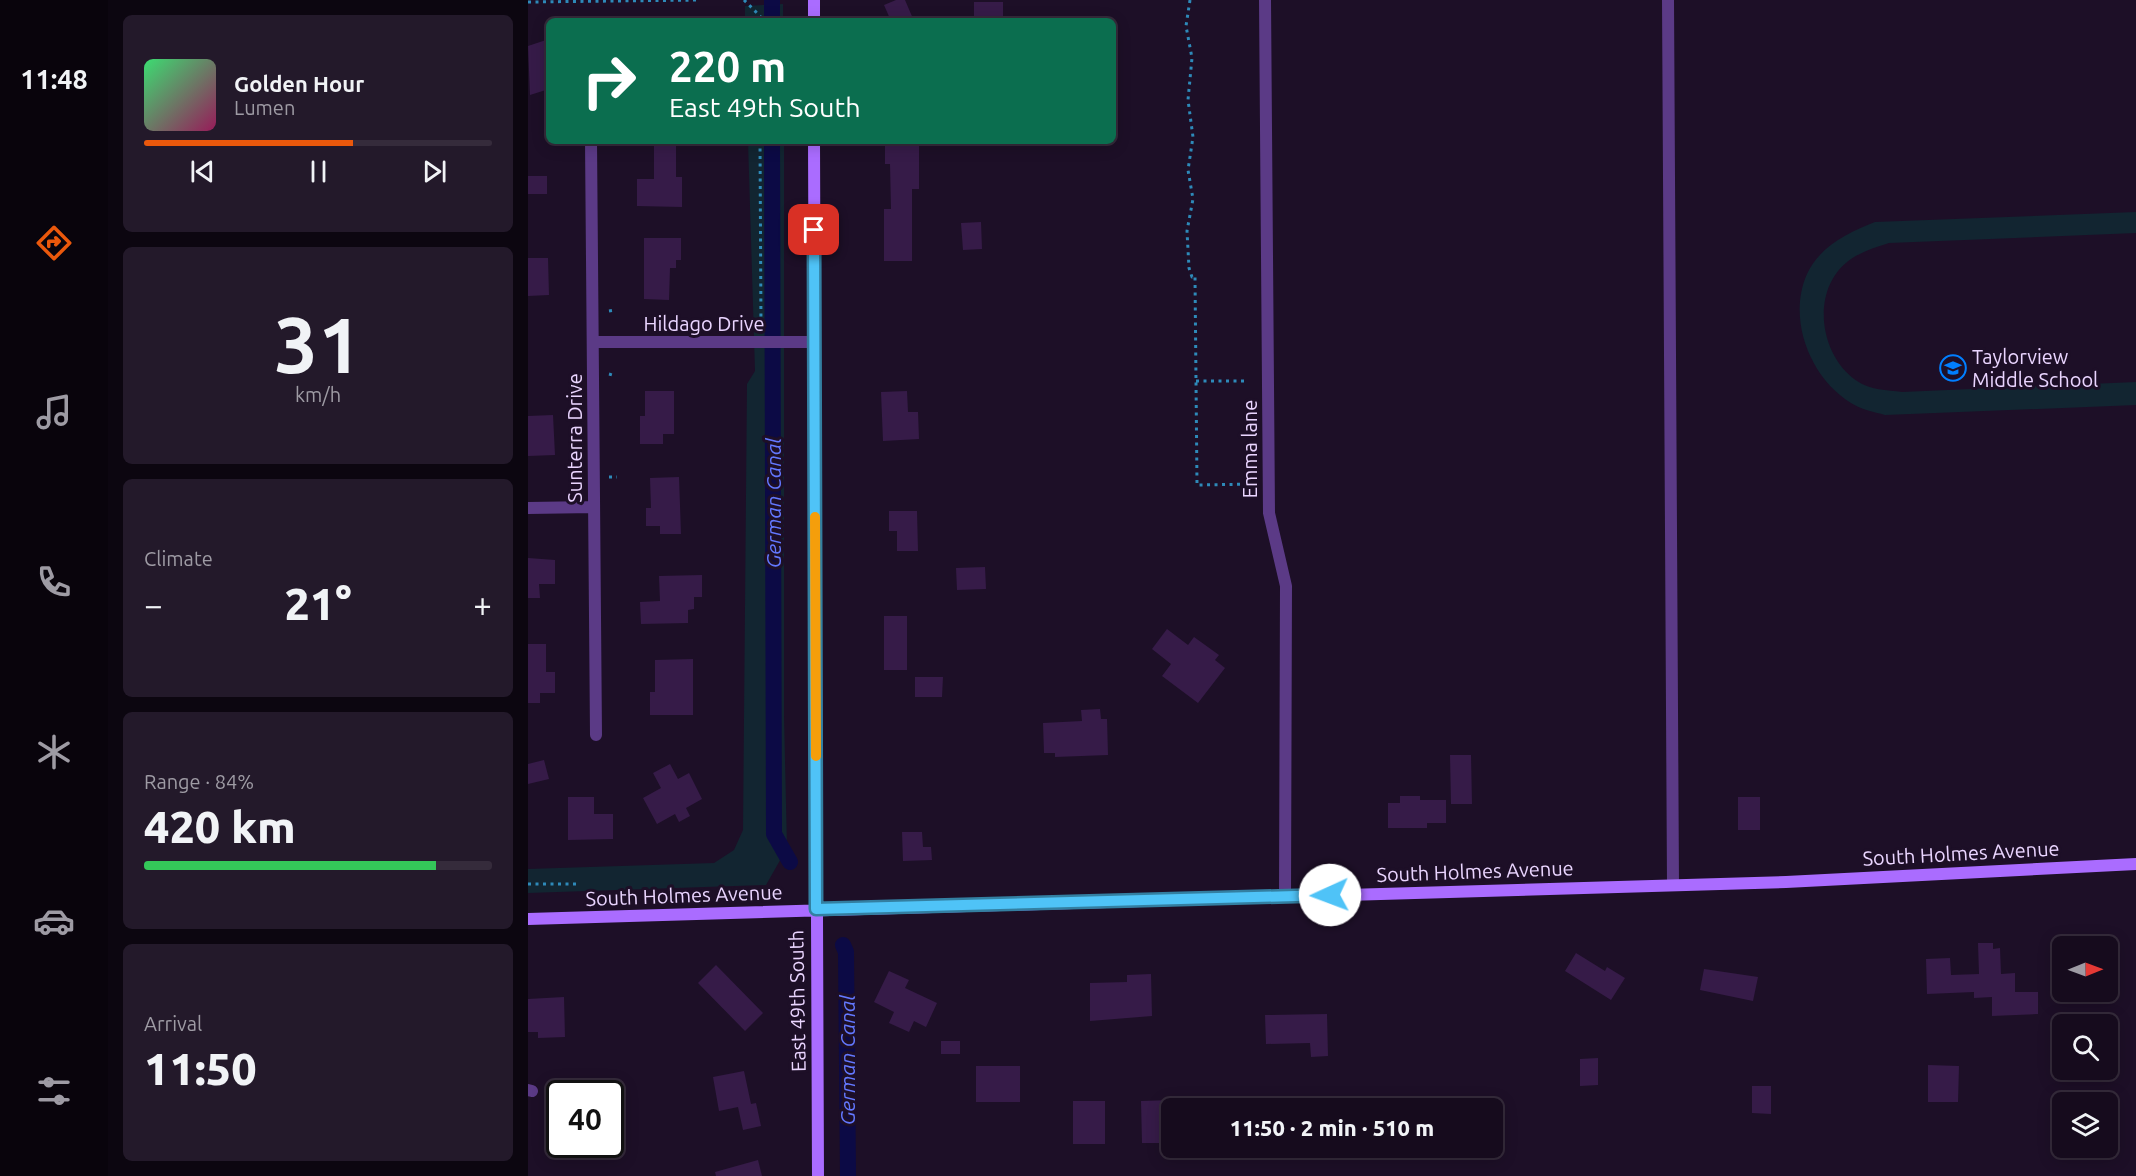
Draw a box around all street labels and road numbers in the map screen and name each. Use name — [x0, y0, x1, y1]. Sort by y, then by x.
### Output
street label: Hildago Drive — [643, 312, 765, 335]
street label: Sunterra Drive — [563, 373, 586, 503]
street label: Emma lane — [1238, 400, 1261, 498]
street label: South Holmes Avenue — [1862, 836, 2060, 870]
street label: South Holmes Avenue — [1376, 856, 1574, 886]
street label: South Holmes Avenue — [585, 880, 783, 910]
street label: East 49th South — [784, 930, 810, 1072]

